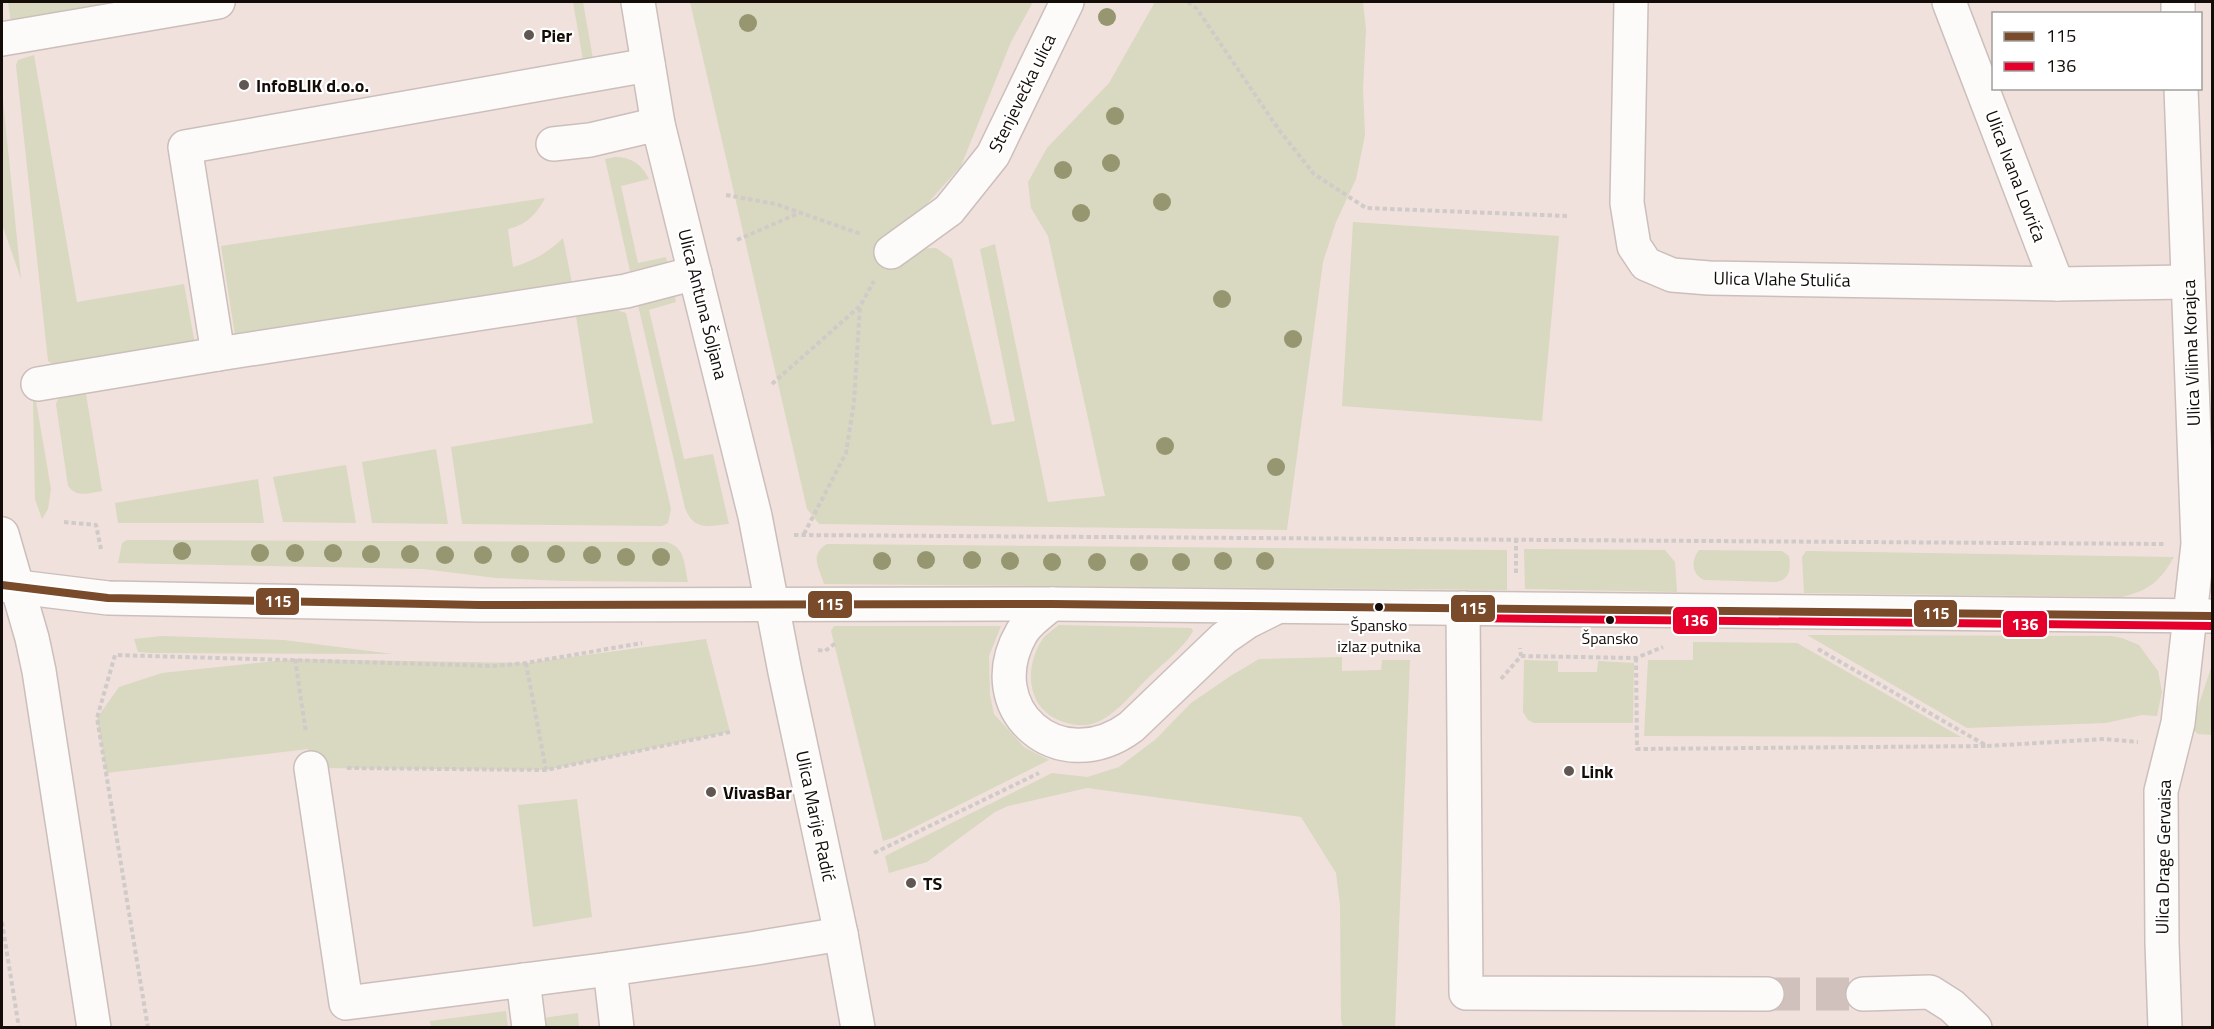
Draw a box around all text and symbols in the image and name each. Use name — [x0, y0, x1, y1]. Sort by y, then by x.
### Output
legend — [1992, 12, 2202, 90]
place label: Pier — [541, 22, 572, 49]
text: 115 — [2046, 22, 2076, 49]
marker: Pier — [522, 28, 536, 42]
street label: Stenjevečka ulica — [982, 29, 1062, 157]
text: 136 — [2046, 52, 2076, 79]
place label: InfoBLIK d.o.o. — [256, 72, 369, 99]
marker: InfoBLIK d.o.o. — [237, 78, 251, 92]
street label: Ulica Ivana Lovrića — [1979, 106, 2053, 246]
street label: Ulica Antuna Šoljana — [671, 226, 735, 382]
street label: Ulica Vlahe Stulića — [1713, 264, 1851, 294]
street label: Ulica Vilima Korajca — [2175, 279, 2207, 427]
line badge: 115 — [255, 587, 300, 616]
text: 115 — [265, 589, 291, 613]
line badge: 115 — [807, 590, 853, 619]
text: 115 — [817, 592, 843, 616]
line badge: 115 — [1450, 594, 1496, 623]
text: 115 — [1460, 596, 1486, 620]
line badge: 115 — [1913, 599, 1958, 628]
marker: Špansko izlaz putnika — [1373, 601, 1385, 613]
text: 115 — [1923, 601, 1949, 625]
line badge: 136 — [1672, 606, 1718, 635]
text: 136 — [1682, 608, 1708, 632]
line badge: 136 — [2002, 610, 2048, 638]
text: 136 — [2012, 612, 2038, 636]
place label: Špansko izlaz putnika — [1337, 613, 1421, 658]
marker: Špansko — [1604, 614, 1616, 626]
place label: Špansko — [1581, 626, 1639, 650]
street label: Ulica Marije Radić — [789, 748, 843, 884]
place label: Link — [1581, 758, 1614, 785]
marker: Link — [1562, 764, 1576, 778]
place label: VivasBar — [723, 779, 792, 806]
street label: Ulica Drage Gervaisa — [2148, 779, 2178, 935]
marker: VivasBar — [704, 785, 718, 799]
place label: TS — [923, 870, 942, 897]
marker: TS — [904, 876, 918, 890]

